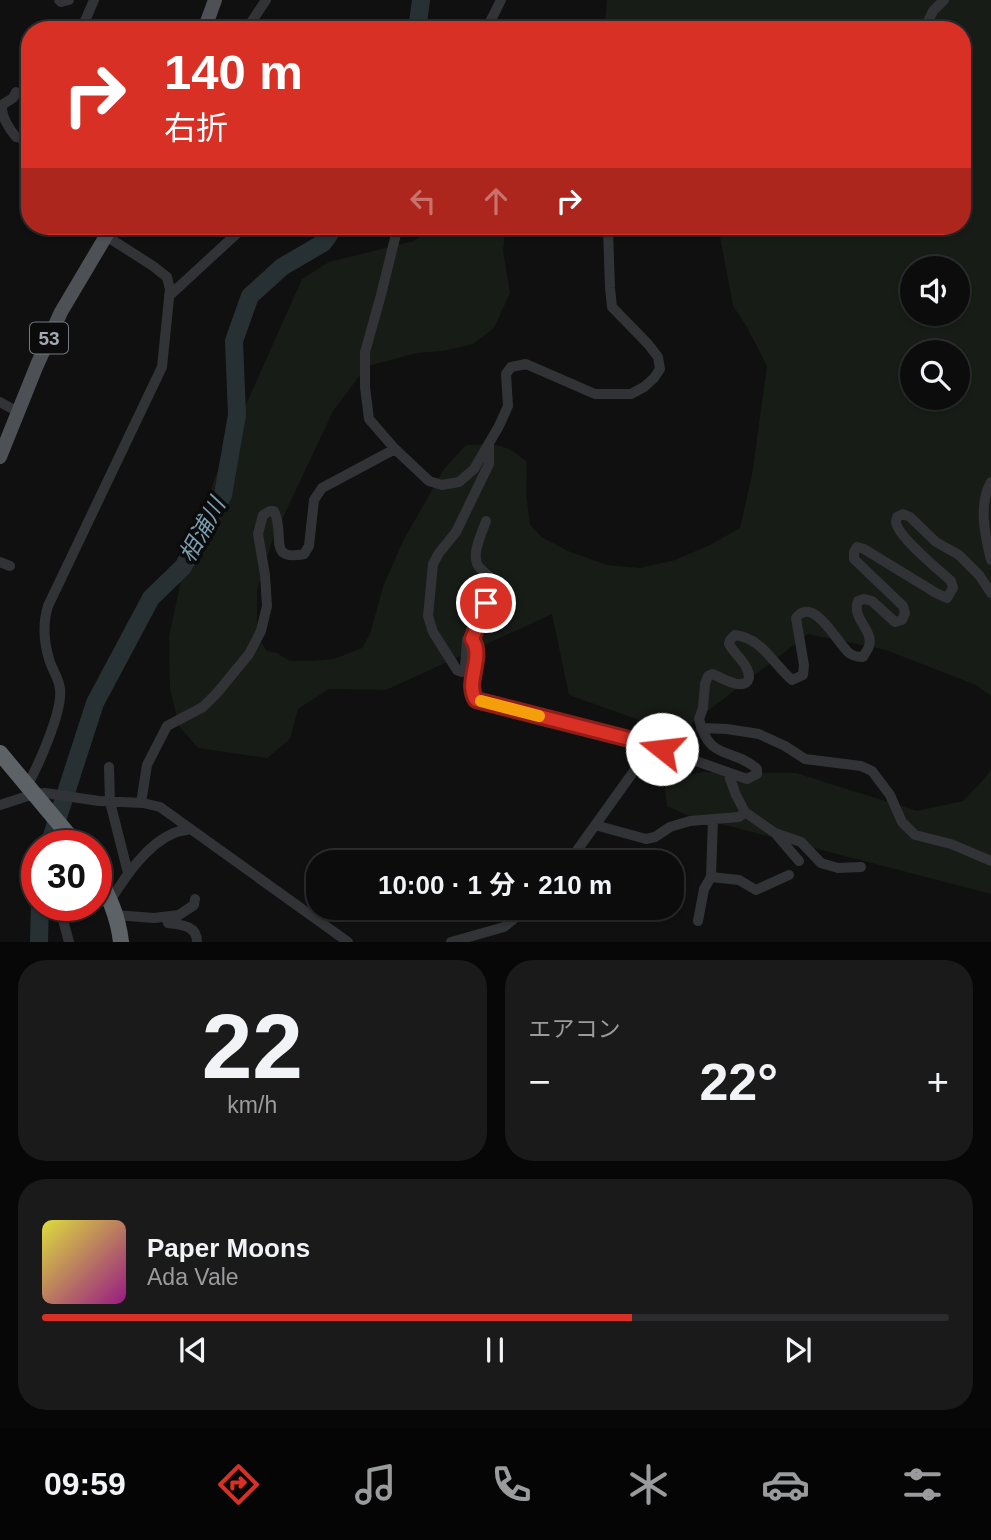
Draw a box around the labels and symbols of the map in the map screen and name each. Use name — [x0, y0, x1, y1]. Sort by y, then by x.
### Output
road number: 53 — [30, 322, 68, 354]
water label: 相浦川 — [174, 491, 232, 566]
pin — [456, 573, 516, 633]
position arrow — [625, 712, 699, 786]
speed limit sign: 30 — [21, 830, 112, 921]

